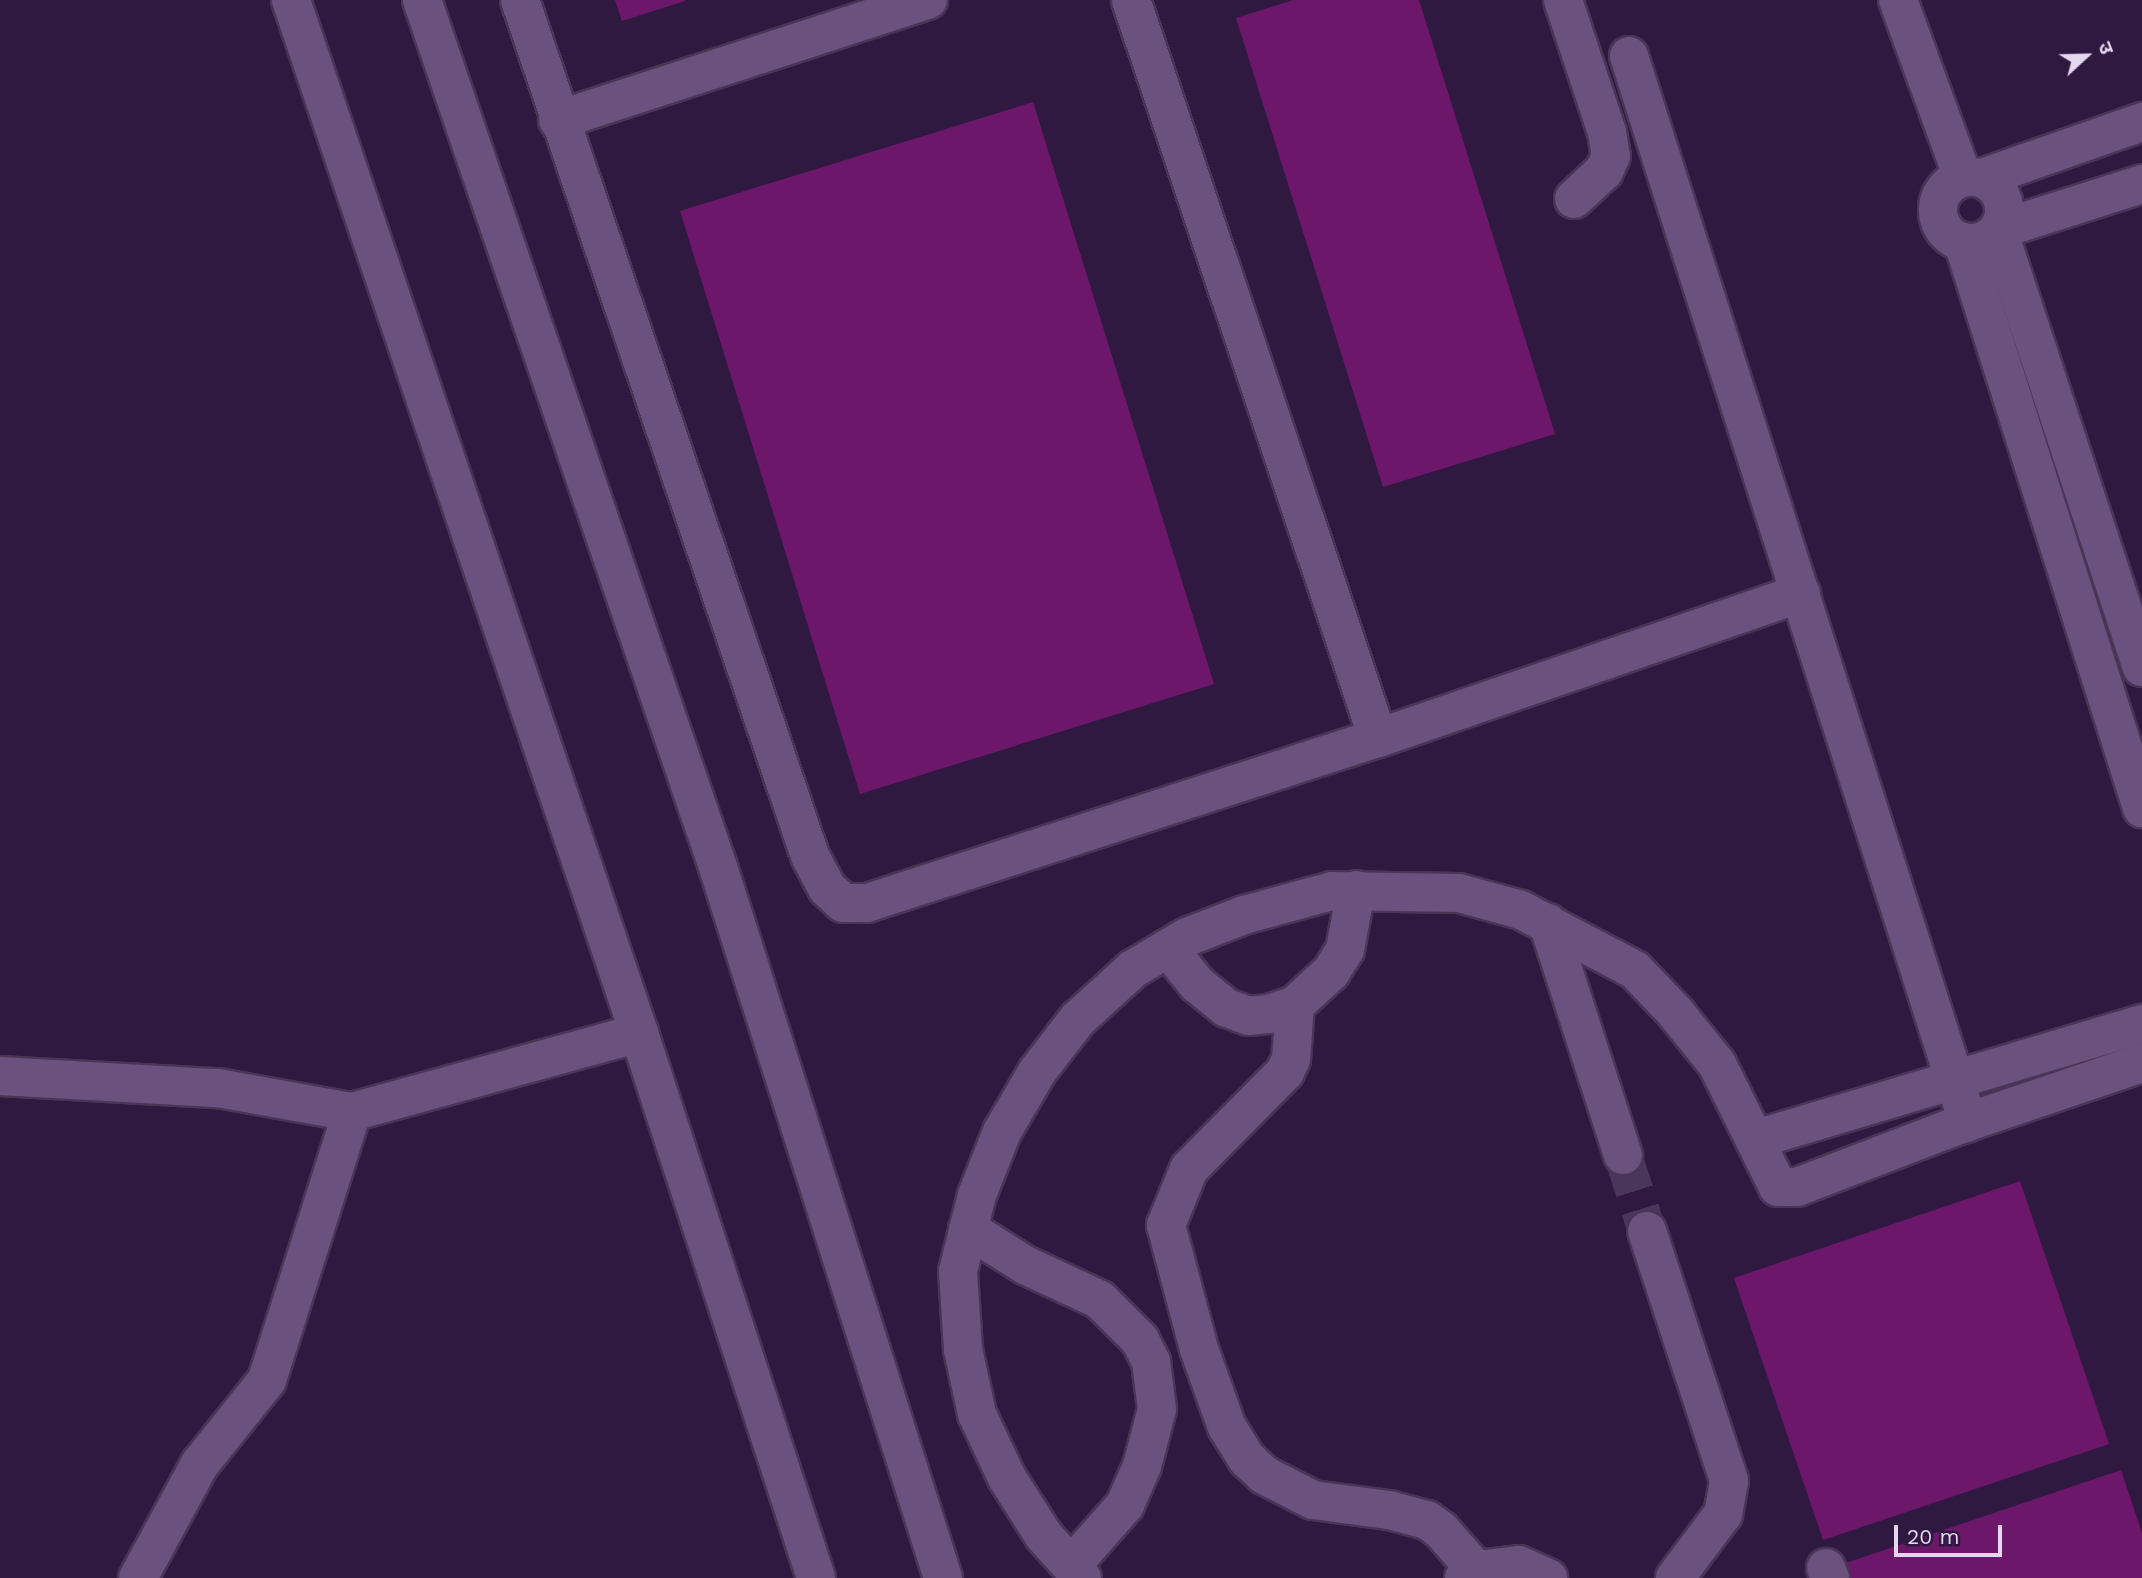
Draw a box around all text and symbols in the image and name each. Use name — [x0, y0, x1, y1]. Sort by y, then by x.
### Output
north arrow — [2051, 21, 2121, 91]
text: उ — [2093, 38, 2119, 57]
scale bar — [1897, 1512, 2006, 1556]
text: 20 m — [1907, 1524, 1959, 1549]

